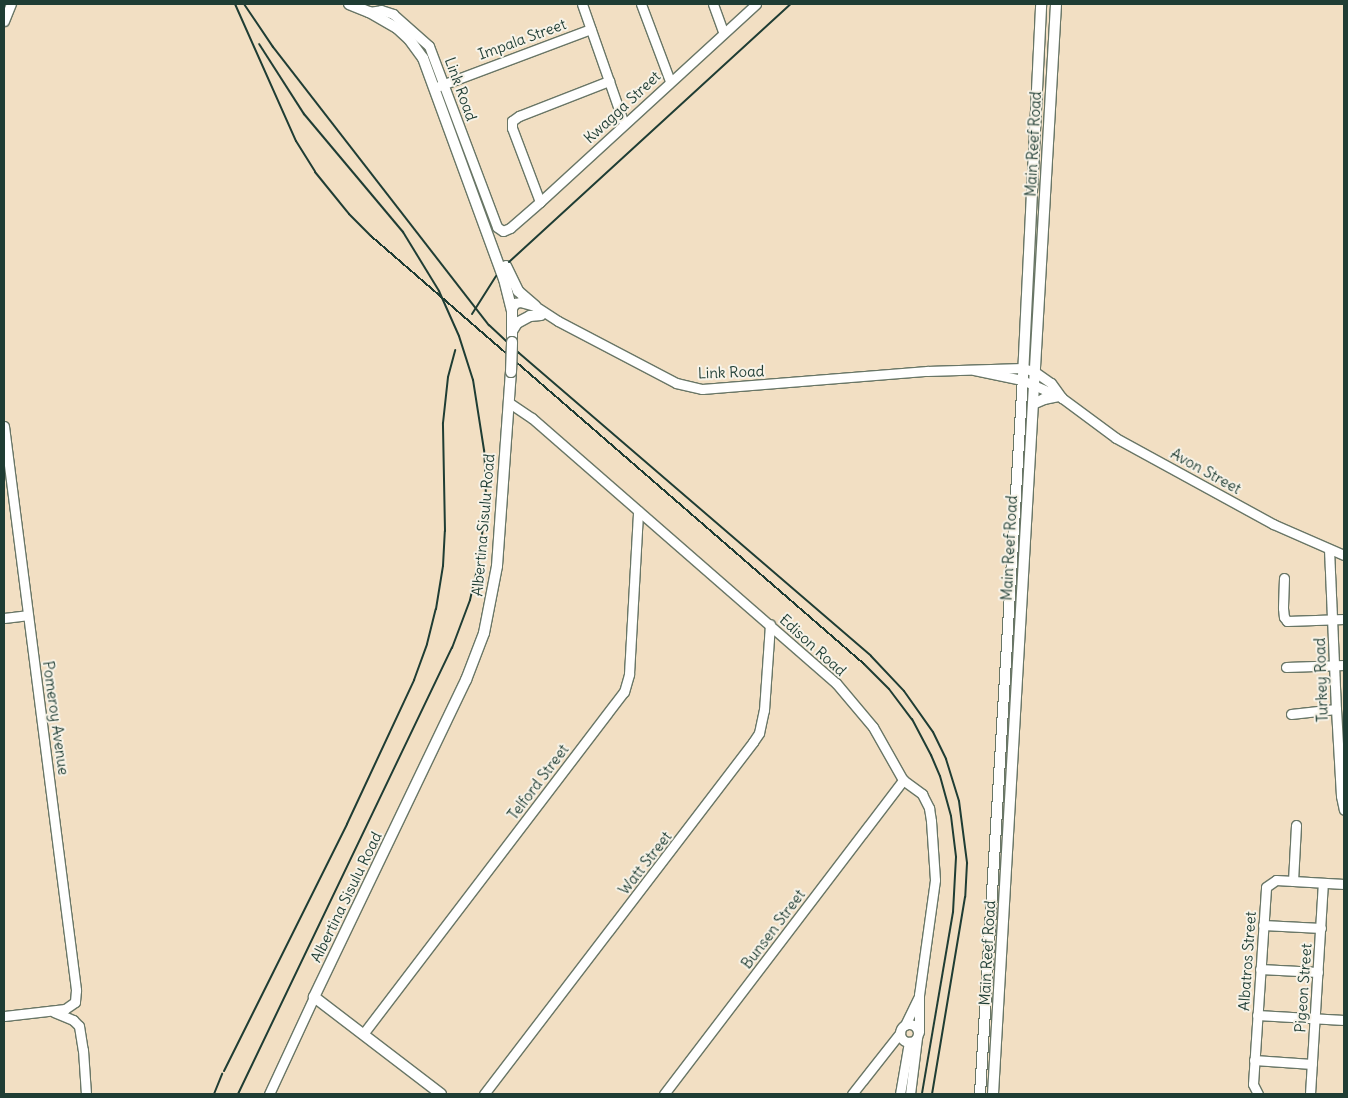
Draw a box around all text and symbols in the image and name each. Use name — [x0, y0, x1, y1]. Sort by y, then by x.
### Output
street label: Impala Street — [476, 15, 568, 63]
street label: Link Road — [441, 55, 481, 123]
street label: Kwagga Street — [580, 67, 664, 147]
street label: Main Reef Road — [1021, 91, 1045, 197]
street label: Link Road — [697, 362, 765, 382]
street label: Avon Street — [1168, 444, 1244, 498]
street label: Albertina Sisulu Road — [468, 453, 498, 597]
street label: Main Reef Road — [997, 495, 1021, 601]
street label: Edison Road — [776, 610, 850, 680]
street label: Turkey Road — [1311, 637, 1331, 723]
street label: Pomeroy Avenue — [39, 660, 73, 776]
street label: Telford Street — [504, 741, 572, 823]
street label: Watt Street — [615, 828, 675, 898]
street label: Albertina Sisulu Road — [307, 829, 385, 965]
street label: Bunsen Street — [737, 886, 809, 972]
street label: Main Reef Road — [975, 900, 999, 1006]
street label: Albatros Street — [1235, 911, 1259, 1011]
street label: Pigeon Street — [1291, 943, 1315, 1033]

